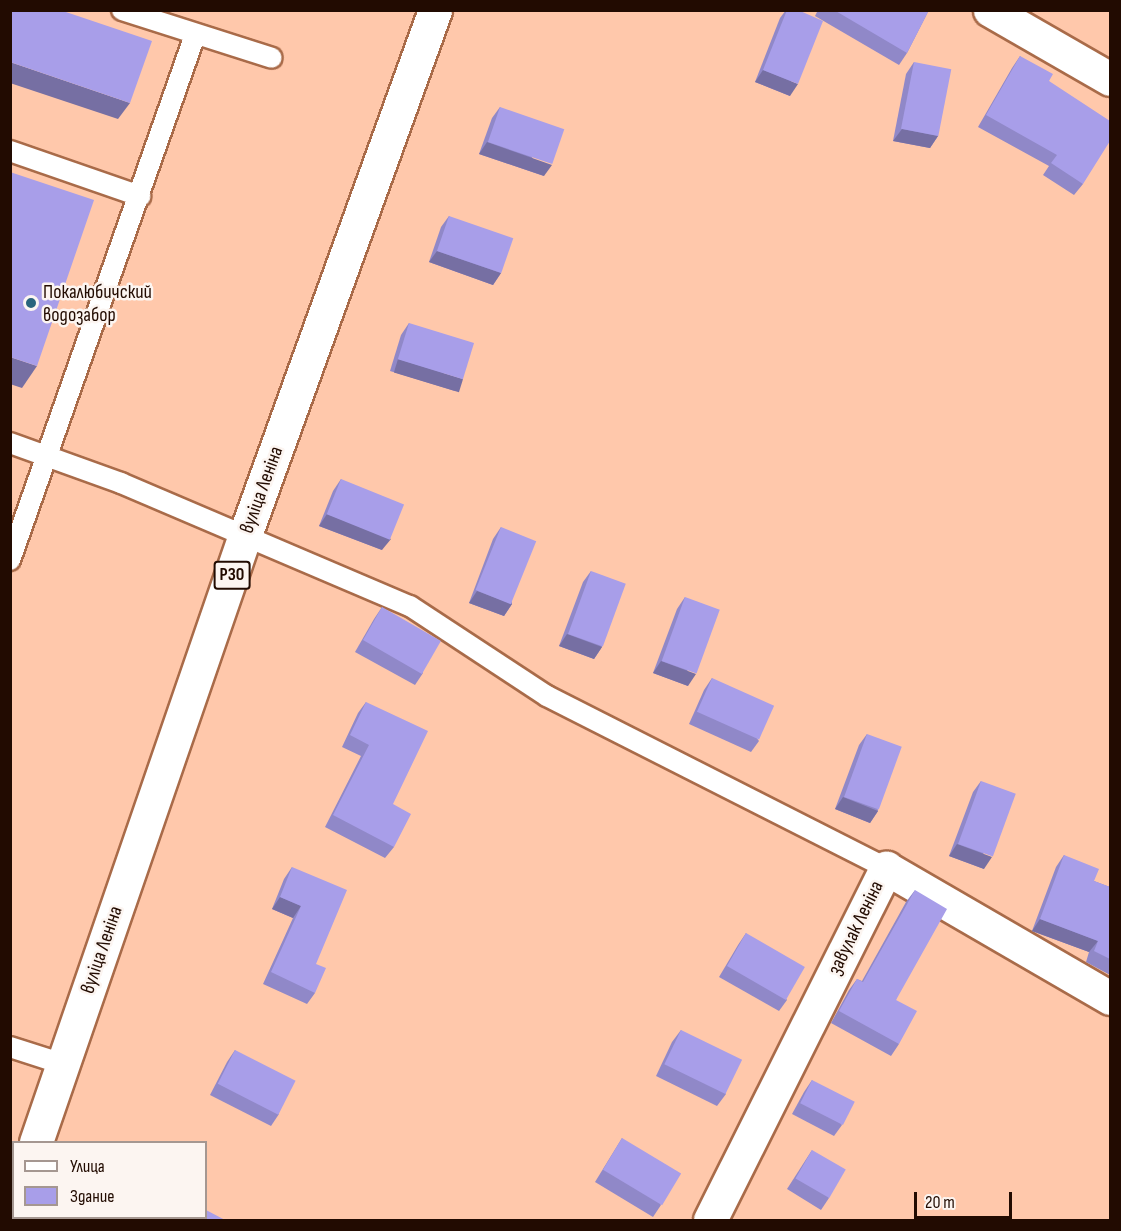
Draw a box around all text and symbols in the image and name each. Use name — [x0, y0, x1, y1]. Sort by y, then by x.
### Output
place label: Покалюбичский водозабор — [43, 280, 152, 327]
marker: Покалюбичский водозабор — [24, 296, 38, 310]
street label: вуліца Леніна — [235, 443, 289, 537]
road number: Р30 — [212, 560, 252, 590]
street label: завулак Леніна — [823, 877, 889, 979]
street label: вуліца Леніна — [76, 903, 128, 997]
legend — [12, 1141, 207, 1219]
text: Улица — [70, 1156, 105, 1177]
scale bar — [917, 1180, 1014, 1218]
text: Здание — [70, 1186, 115, 1207]
text: 20 m — [925, 1192, 955, 1213]

